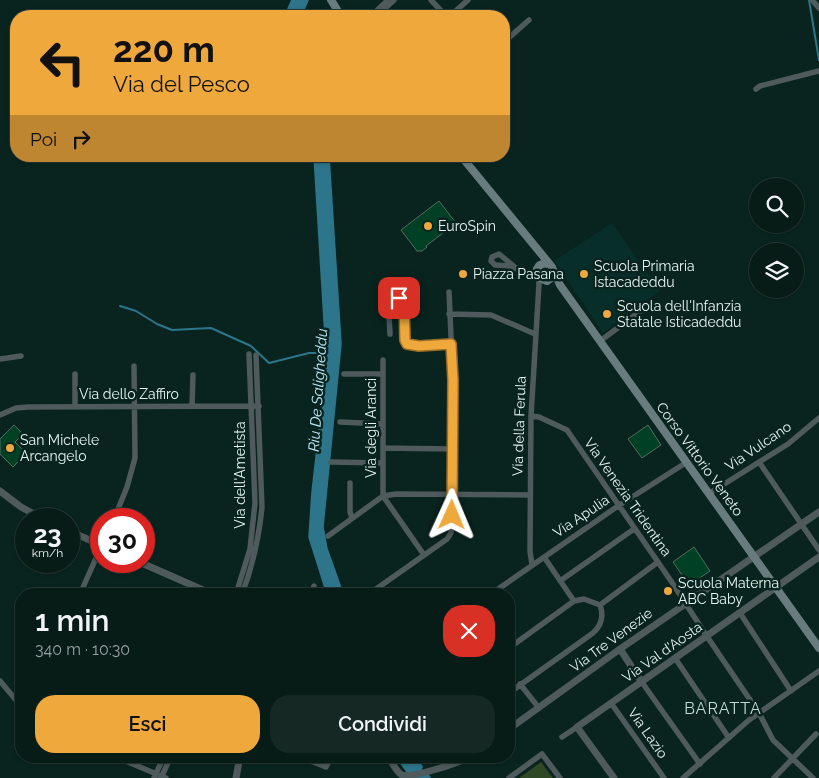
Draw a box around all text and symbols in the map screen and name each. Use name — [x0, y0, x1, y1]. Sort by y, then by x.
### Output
text: 220 m — [113, 29, 215, 70]
icon: left — [30, 30, 95, 95]
text: Via del Pesco — [113, 71, 250, 97]
icon: right — [67, 125, 95, 153]
text: Poi — [30, 128, 57, 150]
map controls — [749, 178, 804, 298]
button: search — [749, 178, 804, 233]
place label: EuroSpin — [438, 218, 496, 234]
marker: EuroSpin — [422, 220, 434, 232]
button: layers — [749, 243, 804, 298]
place label: Scuola Primaria Istacadeddu — [594, 258, 695, 290]
place label: Piazza Pasana — [473, 266, 564, 282]
marker: Piazza Pasana — [457, 268, 469, 280]
marker: Scuola Primaria Istacadeddu — [578, 268, 590, 280]
pin — [378, 277, 420, 319]
icon: arrive — [385, 284, 413, 312]
place label: Scuola dell'Infanzia Statale Isticadeddu — [617, 298, 741, 330]
marker: Scuola dell'Infanzia Statale Isticadeddu — [601, 308, 613, 320]
water label: Riu De Saligheddu — [305, 327, 331, 452]
street label: Via della Ferula — [509, 376, 529, 476]
street label: Via degli Aranci — [363, 378, 379, 478]
street label: Via dello Zaffiro — [79, 386, 179, 402]
street label: Corso Vittorio Veneto — [653, 399, 747, 519]
street label: Via Vulcano — [722, 418, 794, 474]
street label: Via dell'Ametista — [232, 421, 248, 529]
place label: San Michele Arcangelo — [20, 432, 99, 464]
street label: Via Venezia Tridentina — [581, 435, 675, 559]
marker: San Michele Arcangelo — [4, 442, 16, 454]
position arrow — [425, 488, 477, 540]
street label: Via Apulia — [550, 491, 612, 541]
speed limit sign: 30 — [90, 508, 155, 573]
text: 23 — [33, 519, 62, 549]
text: km/h — [32, 546, 63, 560]
place label: Scuola Materna ABC Baby — [678, 575, 779, 607]
marker: Scuola Materna ABC Baby — [662, 585, 674, 597]
text: 1 min — [35, 603, 110, 638]
button: close — [443, 605, 495, 657]
street label: Via Tre Venezie — [567, 605, 655, 675]
street label: Via Val d'Aosta — [619, 619, 705, 685]
text: 340 m · 10:30 — [35, 640, 130, 659]
button: Esci — [35, 695, 260, 753]
button: Condividi — [270, 695, 495, 753]
district label: BARATTA — [684, 699, 762, 718]
street label: Via Lazio — [625, 705, 671, 761]

